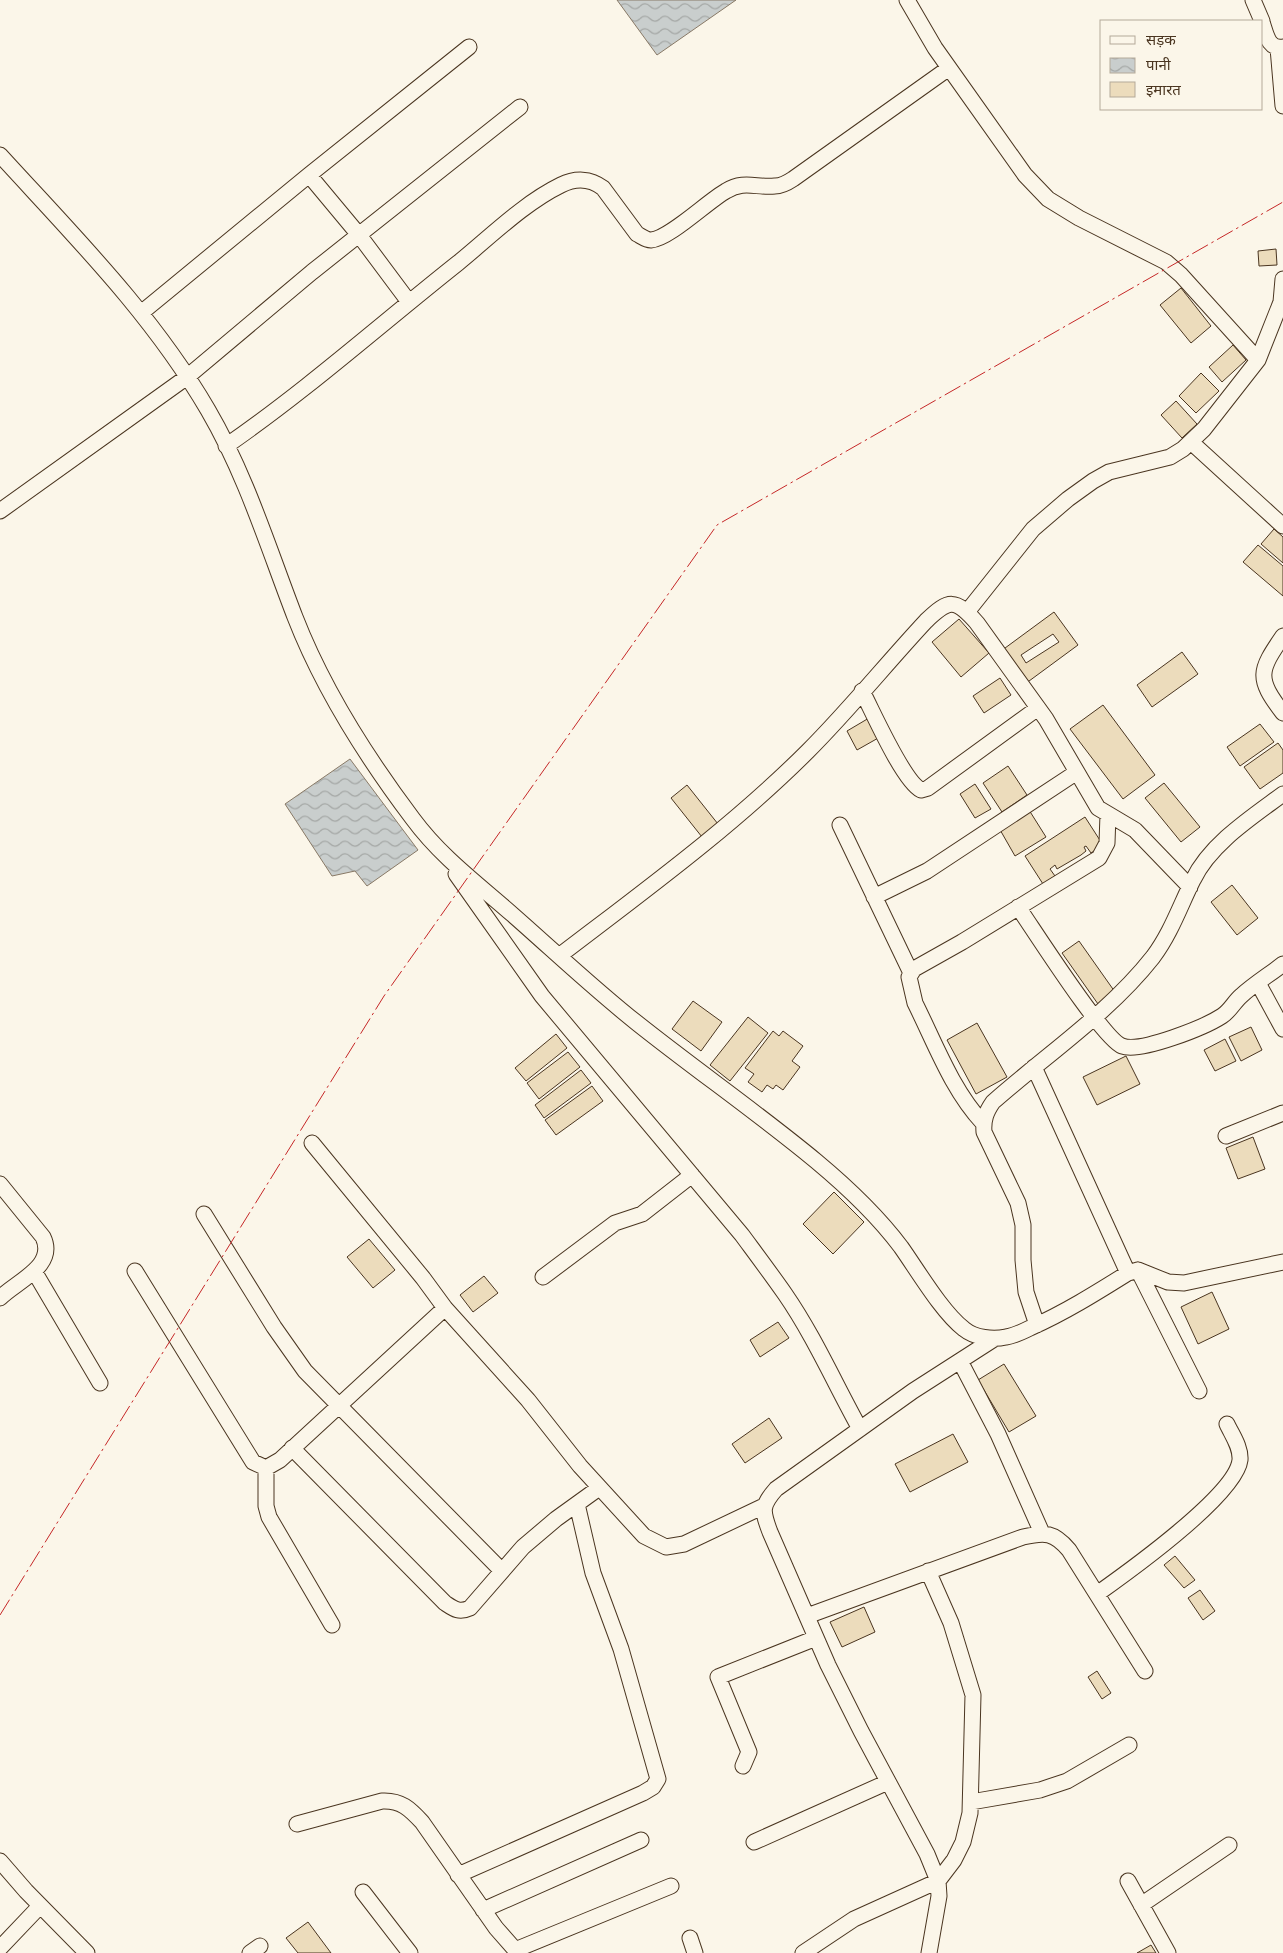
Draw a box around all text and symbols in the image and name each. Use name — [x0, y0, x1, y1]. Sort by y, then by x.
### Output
legend — [1100, 20, 1263, 110]
text: सड़क — [1146, 30, 1176, 49]
text: पानी — [1146, 55, 1172, 74]
text: इमारत — [1146, 80, 1181, 99]

